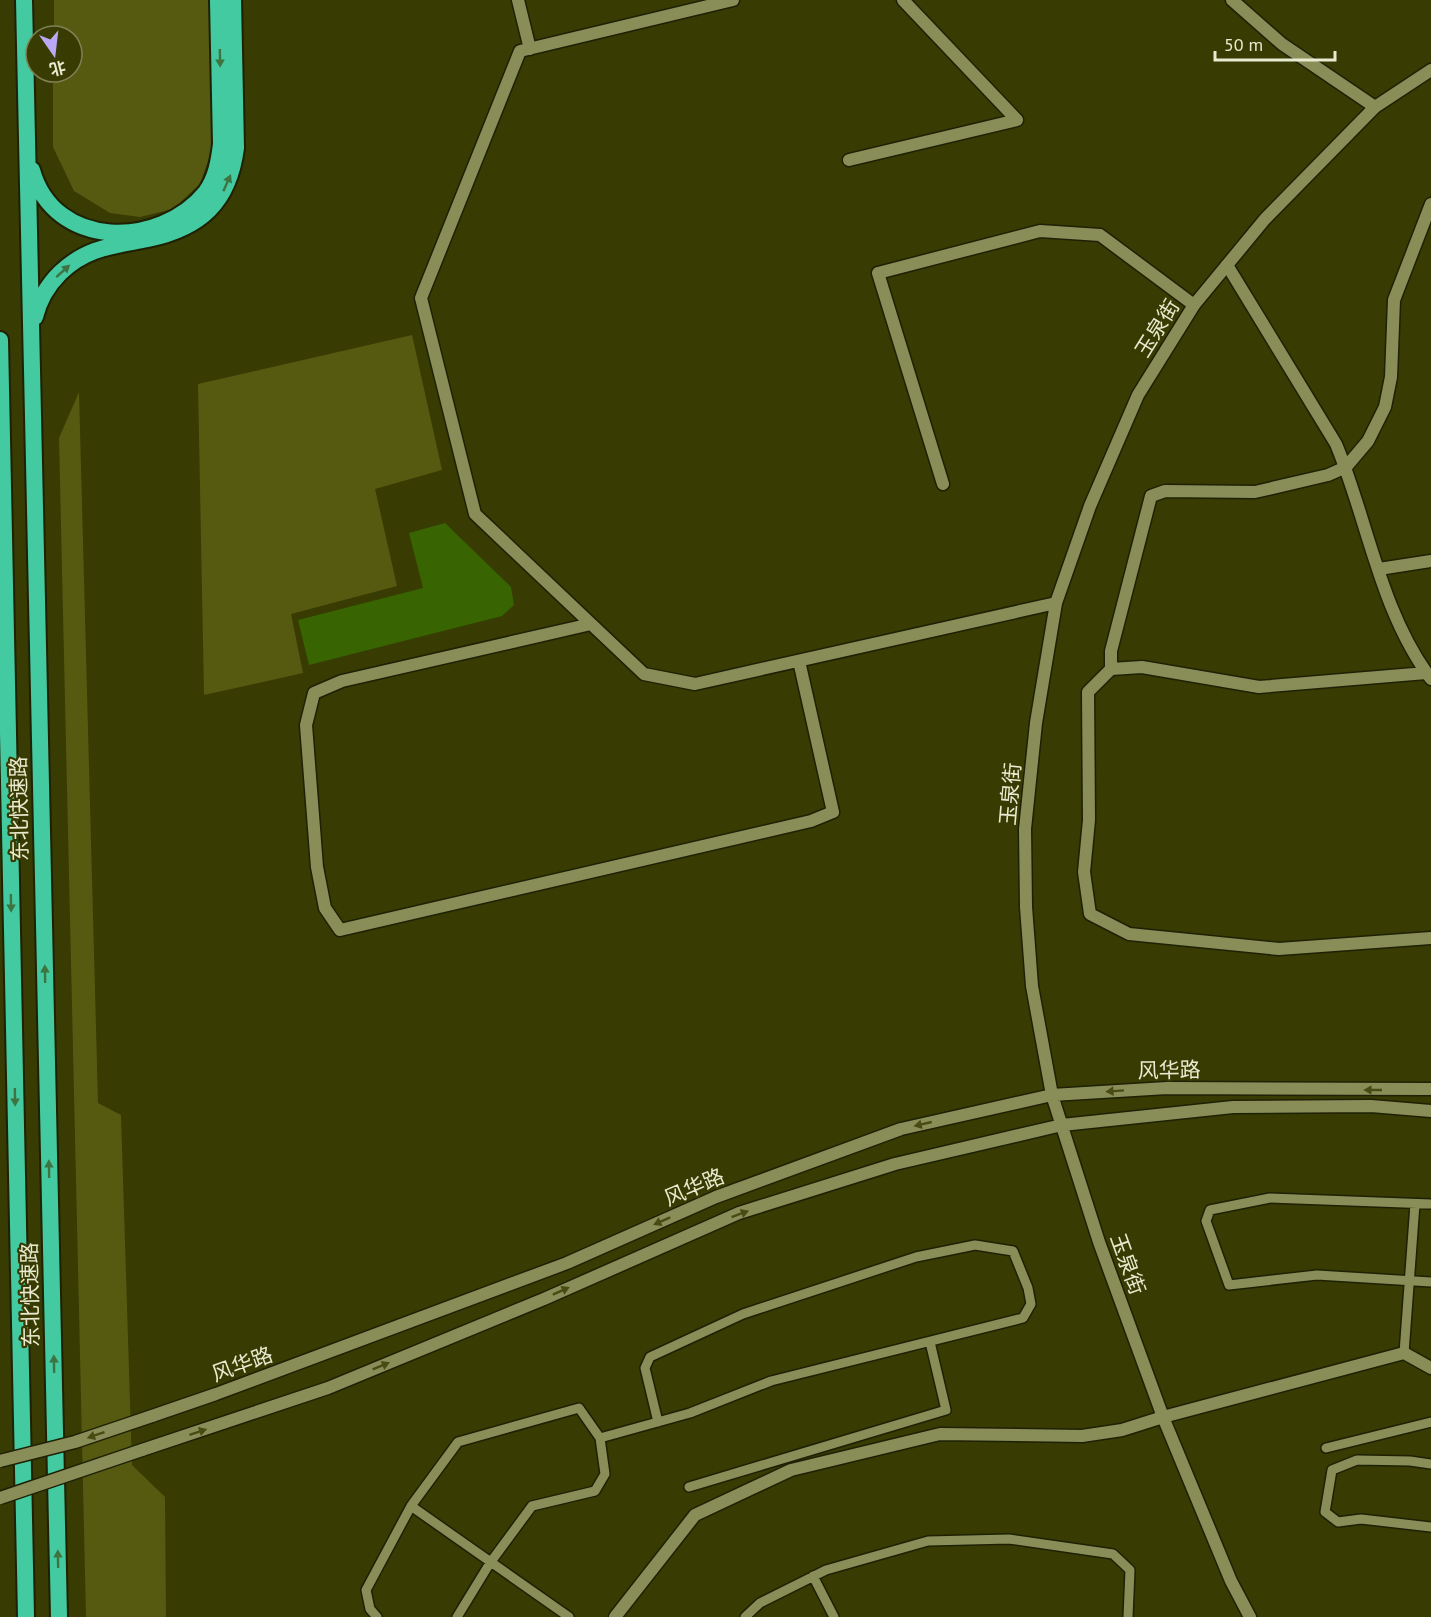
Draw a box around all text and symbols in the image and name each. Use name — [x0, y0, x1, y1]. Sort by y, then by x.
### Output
north arrow — [24, 24, 84, 84]
scale bar — [1215, 24, 1335, 62]
text: 50 m — [1224, 33, 1263, 56]
one-way arrow — [215, 49, 224, 68]
text: 北 — [47, 57, 68, 80]
one-way arrow — [223, 174, 232, 191]
one-way arrow — [55, 265, 70, 278]
street label: 玉泉街 — [1129, 294, 1185, 362]
street label: 东北快速路 — [5, 756, 33, 862]
street label: 玉泉街 — [994, 761, 1026, 827]
one-way arrow — [6, 893, 16, 912]
one-way arrow — [40, 964, 50, 983]
street label: 风华路 — [1137, 1056, 1201, 1084]
one-way arrow — [1363, 1085, 1382, 1094]
one-way arrow — [1105, 1086, 1124, 1096]
one-way arrow — [10, 1088, 20, 1107]
one-way arrow — [913, 1120, 932, 1129]
one-way arrow — [45, 1159, 54, 1178]
street label: 风华路 — [660, 1162, 728, 1212]
one-way arrow — [731, 1208, 749, 1218]
one-way arrow — [653, 1217, 670, 1226]
street label: 玉泉街 — [1105, 1230, 1151, 1298]
street label: 东北快速路 — [16, 1242, 44, 1348]
one-way arrow — [553, 1286, 571, 1296]
street label: 风华路 — [208, 1341, 276, 1387]
one-way arrow — [49, 1354, 58, 1373]
one-way arrow — [373, 1361, 391, 1371]
one-way arrow — [189, 1426, 207, 1436]
one-way arrow — [87, 1430, 105, 1440]
one-way arrow — [53, 1549, 63, 1568]

